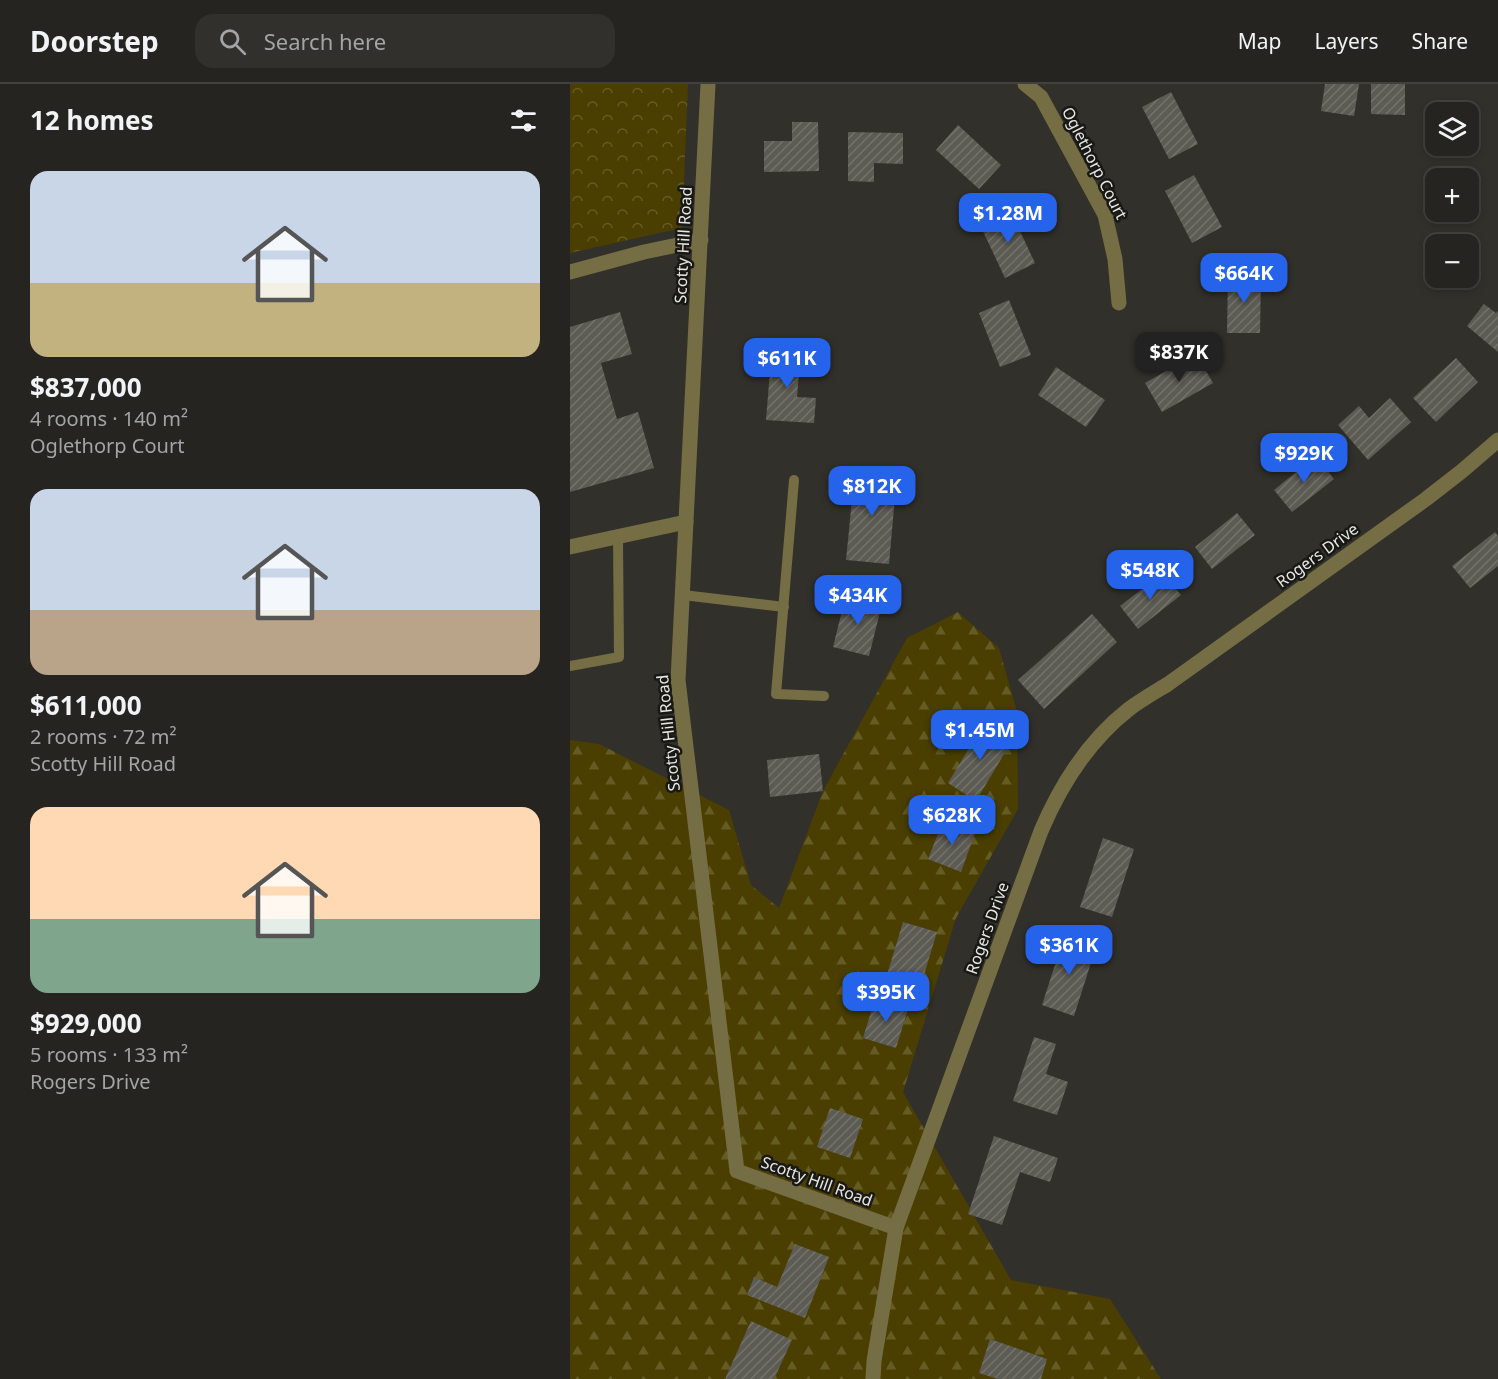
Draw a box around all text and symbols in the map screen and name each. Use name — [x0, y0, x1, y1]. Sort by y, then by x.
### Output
search box — [195, 14, 615, 68]
text: Doorstep — [30, 22, 159, 60]
icon: search — [216, 25, 249, 58]
text: Search here — [264, 26, 386, 56]
text: Map — [1238, 27, 1282, 55]
text: Layers — [1315, 27, 1379, 55]
text: Share — [1412, 27, 1468, 55]
text: 12 homes — [30, 102, 154, 138]
map controls — [1425, 102, 1479, 288]
button: layers — [1425, 102, 1479, 156]
street label: Oglethorp Court — [1057, 103, 1133, 223]
icon: filters — [507, 104, 540, 137]
button: + — [1425, 168, 1479, 222]
street label: Scotty Hill Road — [669, 186, 697, 304]
pin: $1.28M — [959, 193, 1057, 244]
text: $1.28M — [973, 199, 1043, 226]
icon: home — [231, 210, 339, 318]
button: − — [1425, 234, 1479, 288]
pin: $664K — [1202, 253, 1286, 304]
text: $664K — [1214, 259, 1274, 286]
pin: $837K — [1137, 332, 1221, 383]
pin: $611K — [745, 338, 829, 389]
text: $837K — [1149, 338, 1209, 365]
text: $611K — [757, 344, 817, 371]
text: $837,000 — [30, 369, 142, 405]
text: 4 rooms · 140 m² — [30, 405, 188, 432]
text: Oglethorp Court — [30, 432, 184, 459]
pin: $929K — [1262, 433, 1346, 484]
text: $929K — [1274, 439, 1334, 466]
pin: $812K — [830, 466, 914, 517]
text: $812K — [842, 472, 902, 499]
street label: Rogers Drive — [1271, 518, 1363, 592]
icon: home — [231, 528, 339, 636]
pin: $548K — [1108, 550, 1192, 601]
text: $548K — [1120, 556, 1180, 583]
pin: $434K — [816, 575, 900, 626]
text: $434K — [828, 581, 888, 608]
street label: Scotty Hill Road — [651, 674, 685, 792]
text: $611,000 — [30, 687, 142, 723]
pin: $1.45M — [931, 710, 1029, 761]
text: $1.45M — [945, 716, 1015, 743]
text: 2 rooms · 72 m² — [30, 723, 177, 750]
text: Scotty Hill Road — [30, 750, 176, 777]
pin: $628K — [910, 795, 994, 846]
text: $628K — [922, 801, 982, 828]
icon: home — [231, 846, 339, 954]
street label: Rogers Drive — [960, 879, 1014, 977]
pin: $361K — [1027, 925, 1111, 976]
text: $361K — [1039, 931, 1099, 958]
pin: $395K — [844, 972, 928, 1023]
text: $395K — [856, 978, 916, 1005]
text: $929,000 — [30, 1005, 142, 1041]
text: 5 rooms · 133 m² — [30, 1041, 188, 1068]
text: Rogers Drive — [30, 1068, 151, 1095]
street label: Scotty Hill Road — [758, 1151, 876, 1211]

